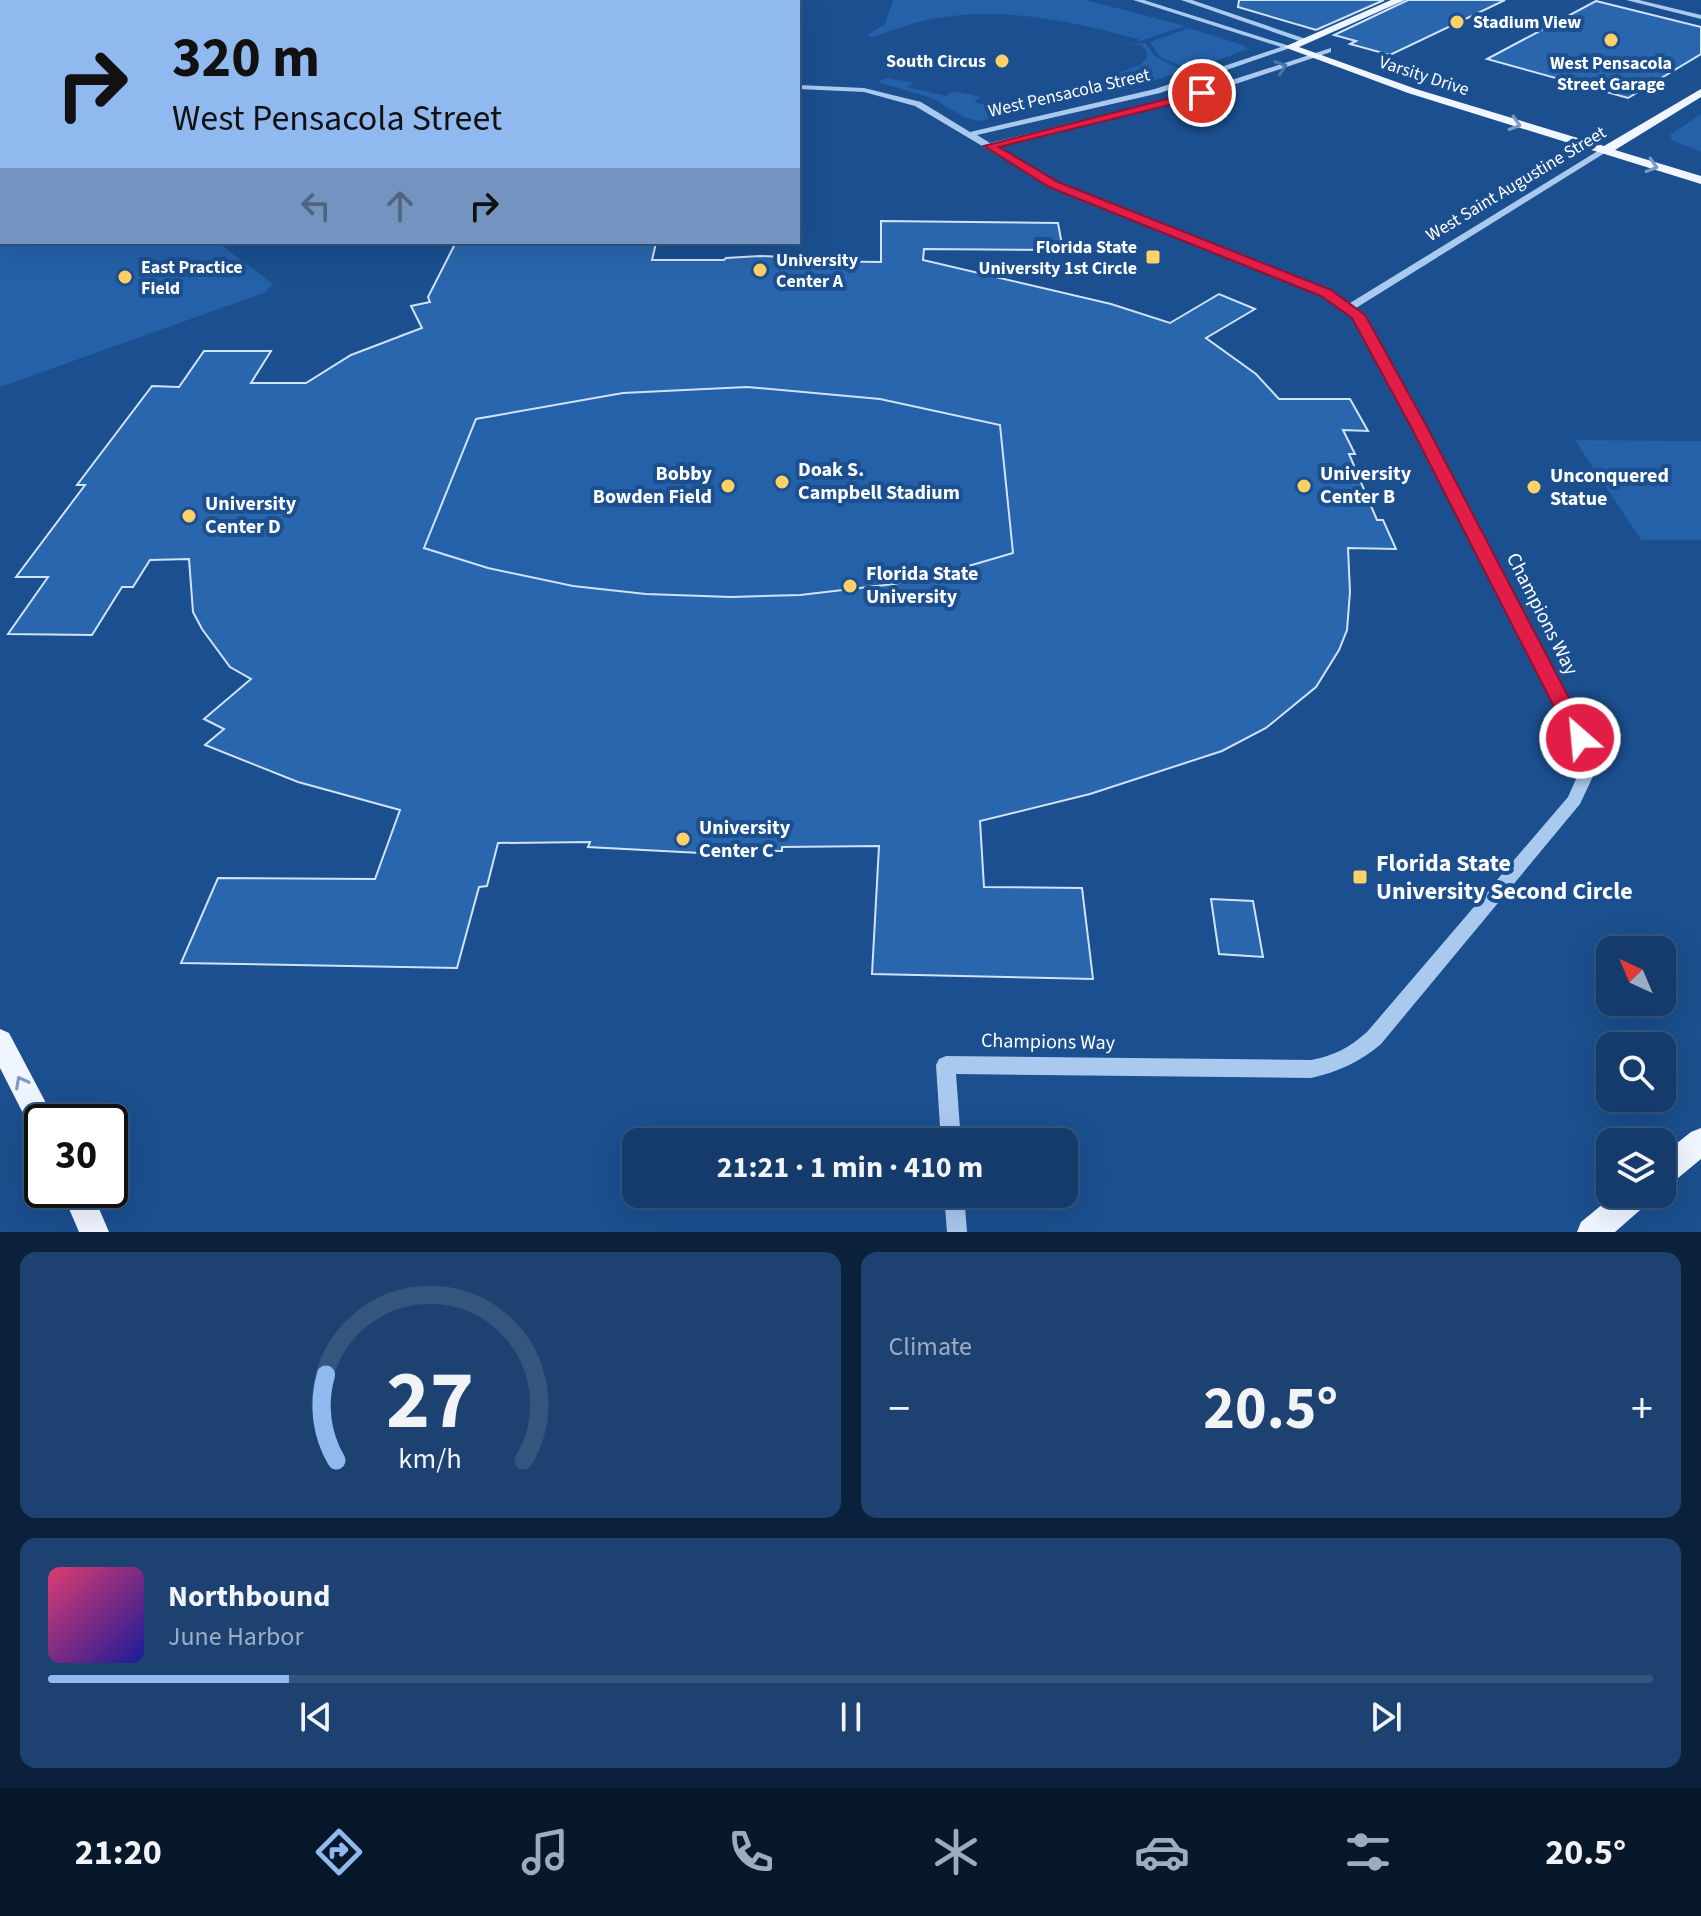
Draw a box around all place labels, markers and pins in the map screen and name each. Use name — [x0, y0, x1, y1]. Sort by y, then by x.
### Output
place label: Stadium View — [1473, 10, 1581, 35]
marker: Stadium View — [1448, 13, 1466, 31]
marker: West Pensacola Street Garage — [1602, 31, 1620, 49]
place label: South Circus — [886, 49, 986, 74]
place label: West Pensacola Street Garage — [1550, 51, 1672, 97]
marker: South Circus — [993, 52, 1011, 70]
pin — [1168, 59, 1236, 127]
place label: Florida State University 1st Circle — [978, 235, 1137, 281]
place label: University Center A — [776, 248, 859, 294]
marker: Florida State University 1st Circle — [1144, 248, 1162, 266]
place label: East Practice Field — [141, 255, 243, 301]
marker: University Center A — [751, 261, 769, 279]
marker: East Practice Field — [116, 268, 134, 286]
place label: Doak S. Campbell Stadium — [798, 456, 960, 507]
place label: Bobby Bowden Field — [593, 460, 713, 511]
place label: University Center B — [1320, 460, 1412, 511]
place label: Unconquered Statue — [1550, 462, 1669, 513]
marker: Doak S. Campbell Stadium — [773, 473, 791, 491]
marker: Bobby Bowden Field — [719, 477, 737, 495]
marker: University Center B — [1295, 477, 1313, 495]
marker: Unconquered Statue — [1525, 478, 1543, 496]
place label: University Center D — [205, 490, 297, 541]
marker: University Center D — [180, 507, 198, 525]
place label: Florida State University — [866, 560, 978, 611]
marker: Florida State University — [841, 577, 859, 595]
place label: University Center C — [699, 814, 791, 865]
marker: University Center C — [674, 830, 692, 848]
place label: Florida State University Second Circle — [1376, 846, 1633, 909]
marker: Florida State University Second Circle — [1351, 868, 1369, 886]

